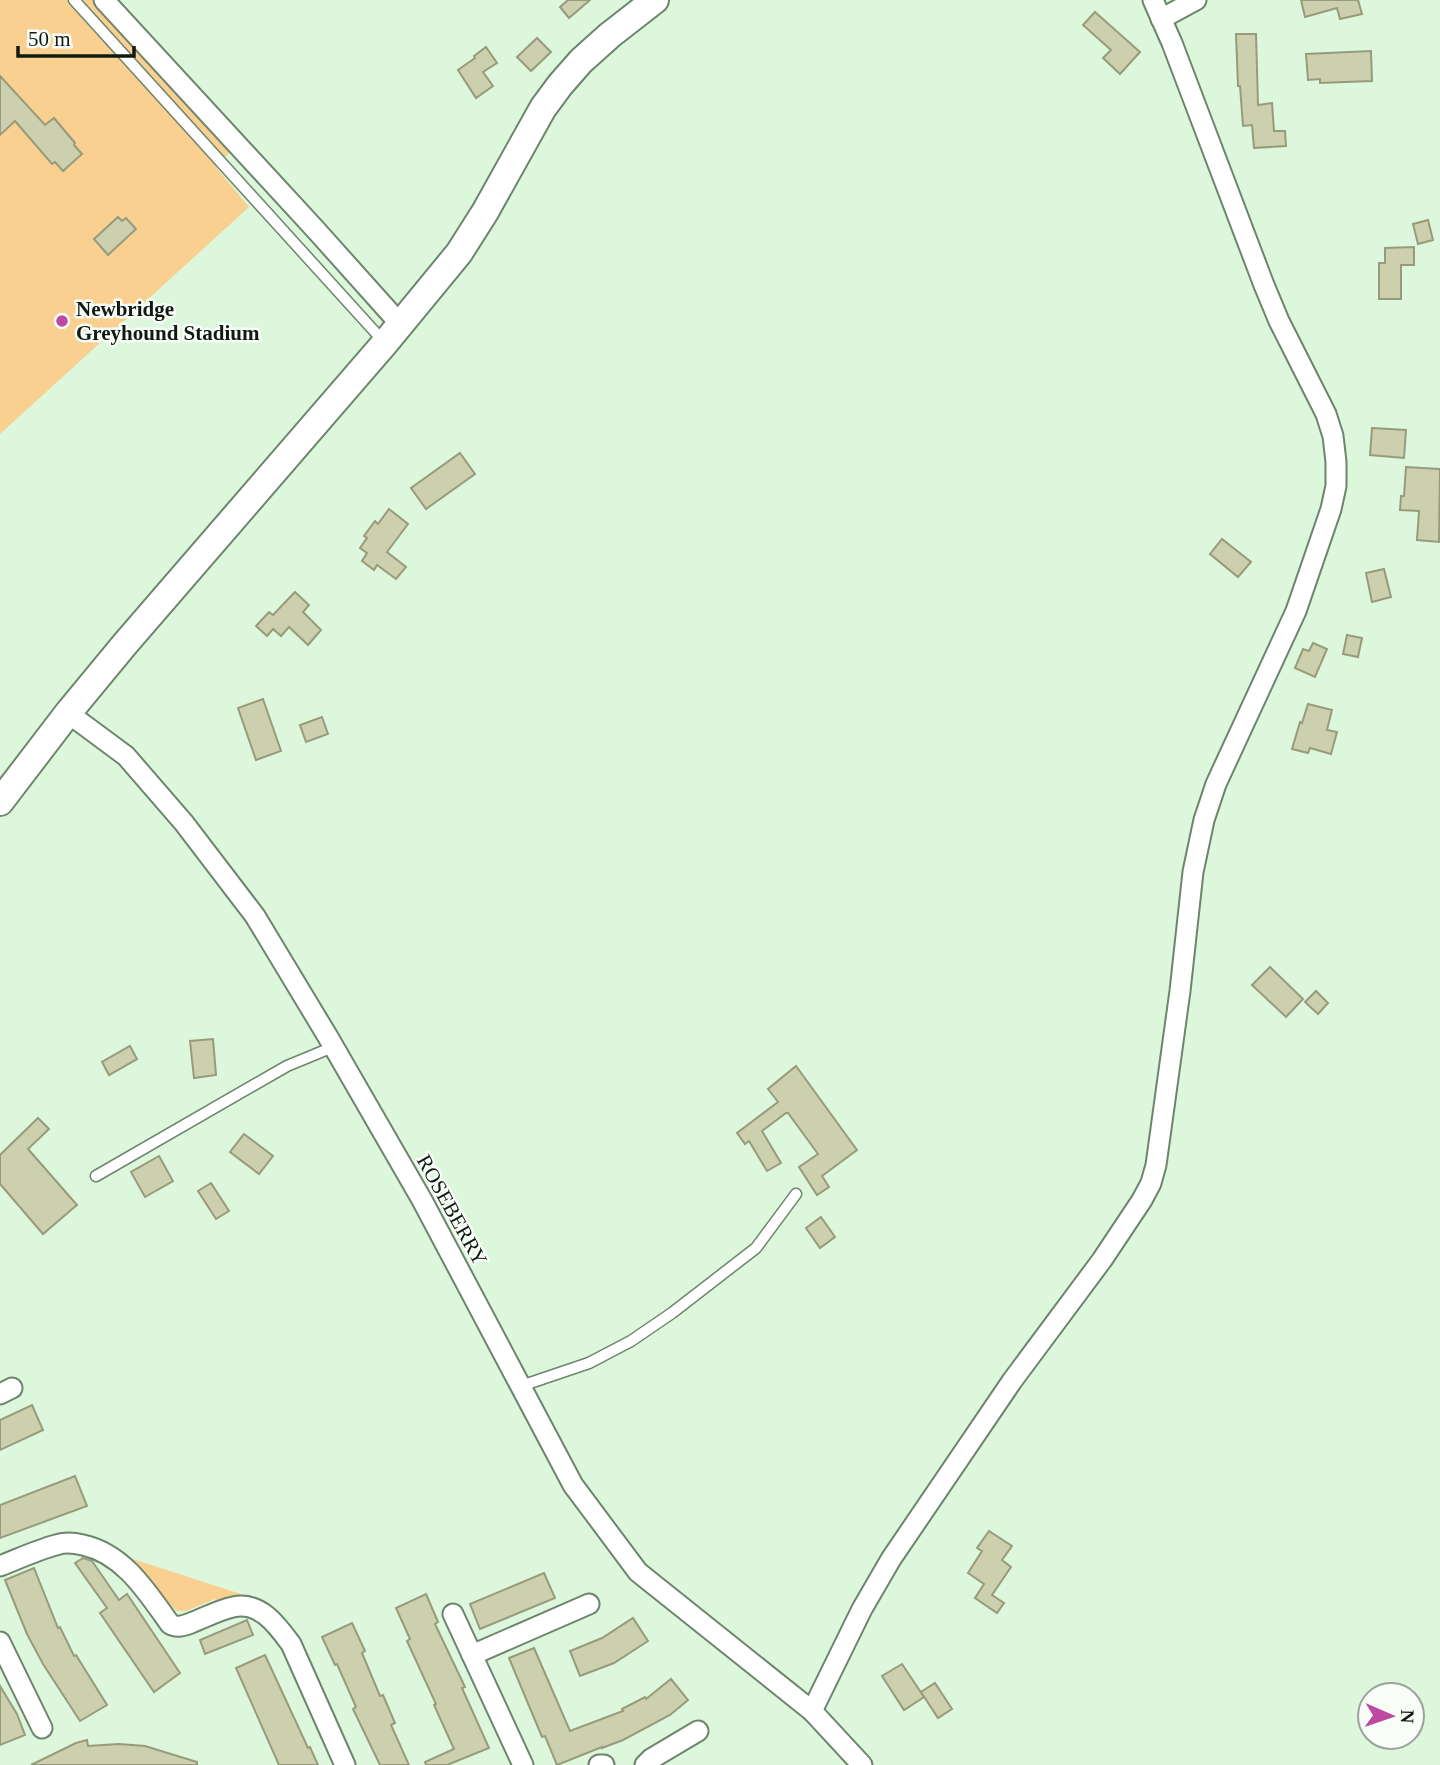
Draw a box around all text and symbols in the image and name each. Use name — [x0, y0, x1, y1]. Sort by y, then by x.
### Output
scale bar — [18, 14, 133, 58]
text: 50 m — [28, 27, 71, 51]
place label: Newbridge Greyhound Stadium — [76, 297, 260, 345]
marker: Newbridge Greyhound Stadium — [54, 313, 70, 329]
street label: ROSEBERRY — [412, 1151, 492, 1269]
north arrow — [1356, 1681, 1426, 1751]
text: N — [1397, 1709, 1418, 1724]

